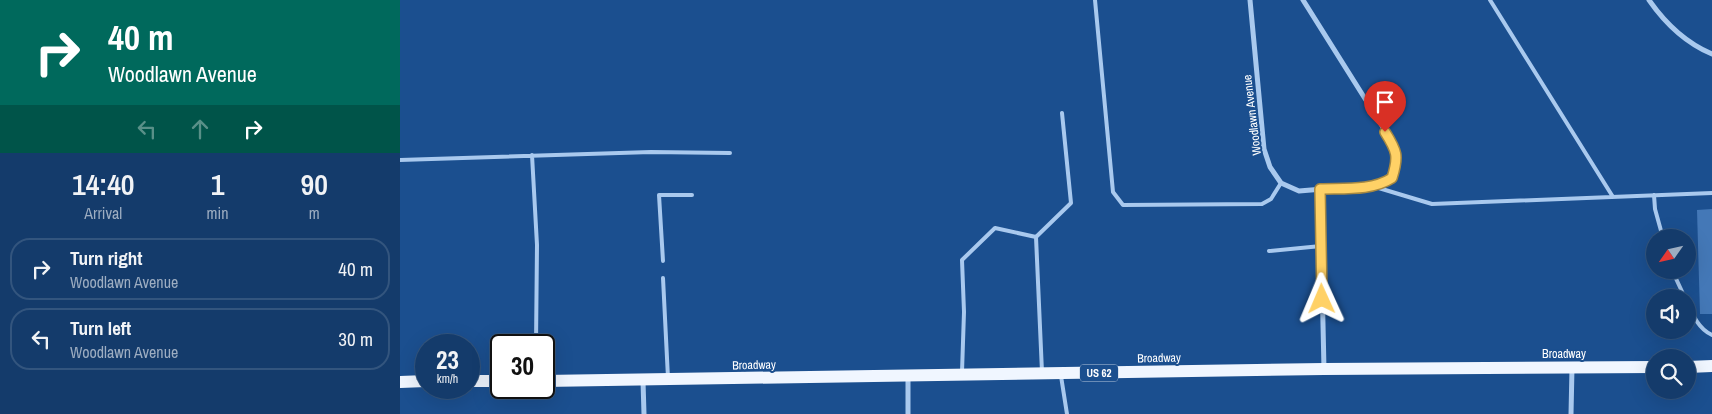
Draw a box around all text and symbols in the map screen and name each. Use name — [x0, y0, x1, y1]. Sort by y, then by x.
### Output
text: 40 m — [108, 14, 173, 61]
icon: right — [25, 20, 90, 85]
text: Woodlawn Avenue — [108, 59, 257, 89]
street label: Woodlawn Avenue — [1239, 74, 1265, 156]
pin — [1364, 81, 1406, 132]
icon: arrive — [1371, 88, 1399, 116]
icon: left — [133, 115, 161, 143]
icon: ahead — [186, 115, 214, 143]
icon: right — [239, 115, 267, 143]
text: 14:40 — [72, 164, 135, 204]
text: 1 — [211, 164, 224, 204]
text: 90 — [301, 164, 328, 204]
text: Arrival — [84, 202, 122, 224]
text: min — [207, 202, 228, 224]
text: m — [309, 202, 320, 224]
north arrow — [1646, 229, 1696, 279]
map controls — [1646, 229, 1696, 399]
text: Turn right — [70, 245, 142, 271]
icon: right — [27, 255, 55, 283]
text: 40 m — [338, 256, 373, 282]
text: Woodlawn Avenue — [70, 271, 178, 293]
position arrow — [1295, 272, 1347, 324]
button: sound — [1646, 289, 1696, 339]
text: Turn left — [70, 315, 131, 341]
icon: left — [27, 325, 55, 353]
text: 30 m — [338, 326, 373, 352]
speed limit sign: 30 — [490, 334, 555, 399]
text: Woodlawn Avenue — [70, 341, 178, 363]
text: 23 — [436, 343, 459, 377]
street label: Broadway — [1542, 346, 1586, 362]
button: search — [1646, 349, 1696, 399]
street label: Broadway — [1137, 350, 1181, 366]
street label: Broadway — [732, 357, 776, 373]
road number: US 62 — [1080, 364, 1118, 382]
text: km/h — [437, 371, 458, 387]

